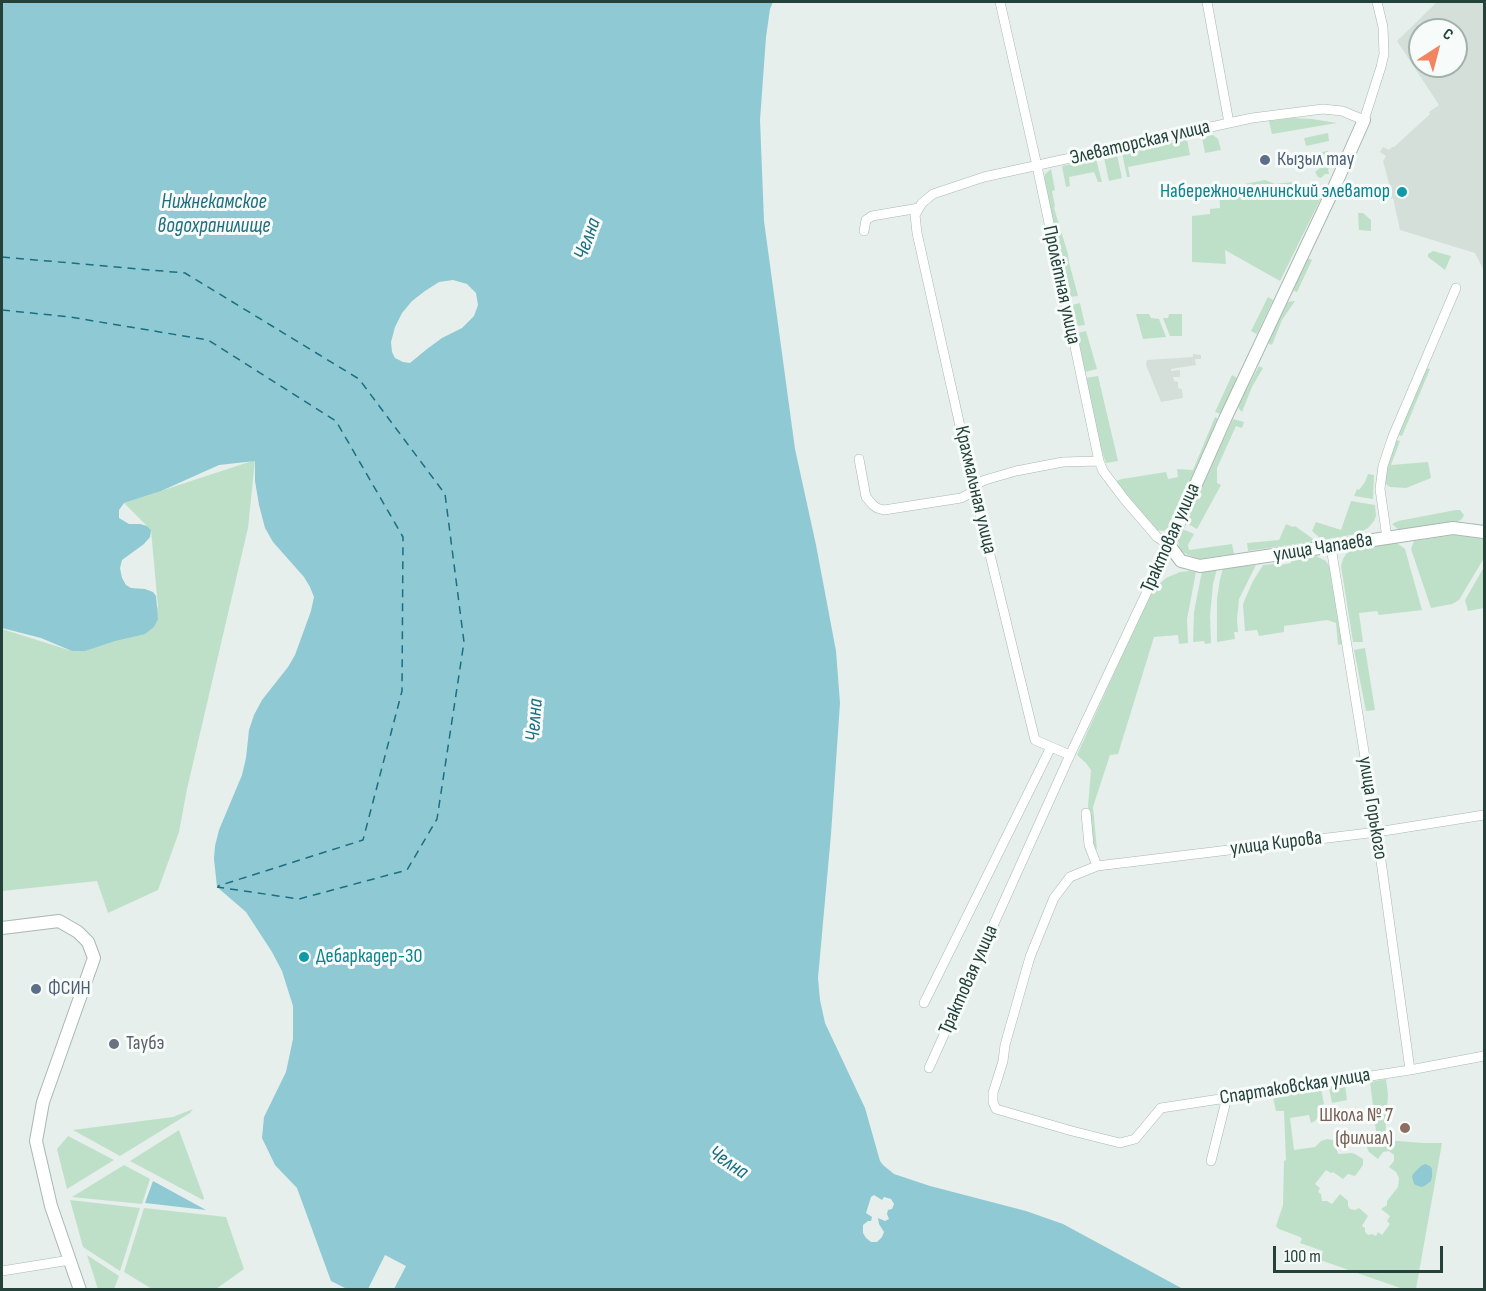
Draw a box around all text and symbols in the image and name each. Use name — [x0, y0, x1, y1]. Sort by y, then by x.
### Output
north arrow — [1408, 18, 1468, 78]
text: С — [1439, 25, 1457, 45]
street label: Элеваторская улица — [1068, 115, 1212, 171]
place label: Кызыл тау — [1277, 148, 1354, 172]
marker: Кызыл тау — [1258, 153, 1272, 167]
place label: Набережночелнинский элеватор — [1160, 180, 1390, 204]
marker: Набережночелнинский элеватор — [1395, 185, 1409, 199]
water label: Нижнекамское водохранилище — [158, 190, 270, 240]
water label: Челна — [569, 215, 607, 263]
street label: Пролётная улица — [1037, 223, 1085, 347]
street label: Крахмальная улица — [949, 424, 1001, 556]
street label: Трактовая улица — [1136, 480, 1206, 596]
street label: улица Чапаева — [1272, 528, 1374, 568]
water label: Челна — [521, 698, 549, 742]
street label: улица Горького — [1352, 755, 1392, 861]
street label: улица Кирова — [1229, 826, 1323, 862]
street label: Трактовая улица — [934, 922, 1004, 1038]
place label: Дебаркадер-30 — [316, 945, 422, 969]
marker: Дебаркадер-30 — [297, 950, 311, 964]
place label: ФСИН — [48, 977, 91, 1001]
marker: ФСИН — [29, 982, 43, 996]
place label: Таубэ — [126, 1032, 164, 1056]
marker: Таубэ — [107, 1037, 121, 1051]
street label: Спартаковская улица — [1218, 1063, 1372, 1111]
place label: Школа № 7 (филиал) — [1319, 1104, 1393, 1151]
marker: Школа № 7 (филиал) — [1398, 1121, 1412, 1135]
water label: Челна — [703, 1141, 753, 1185]
scale bar — [1276, 1234, 1446, 1272]
text: 100 m — [1284, 1246, 1321, 1267]

